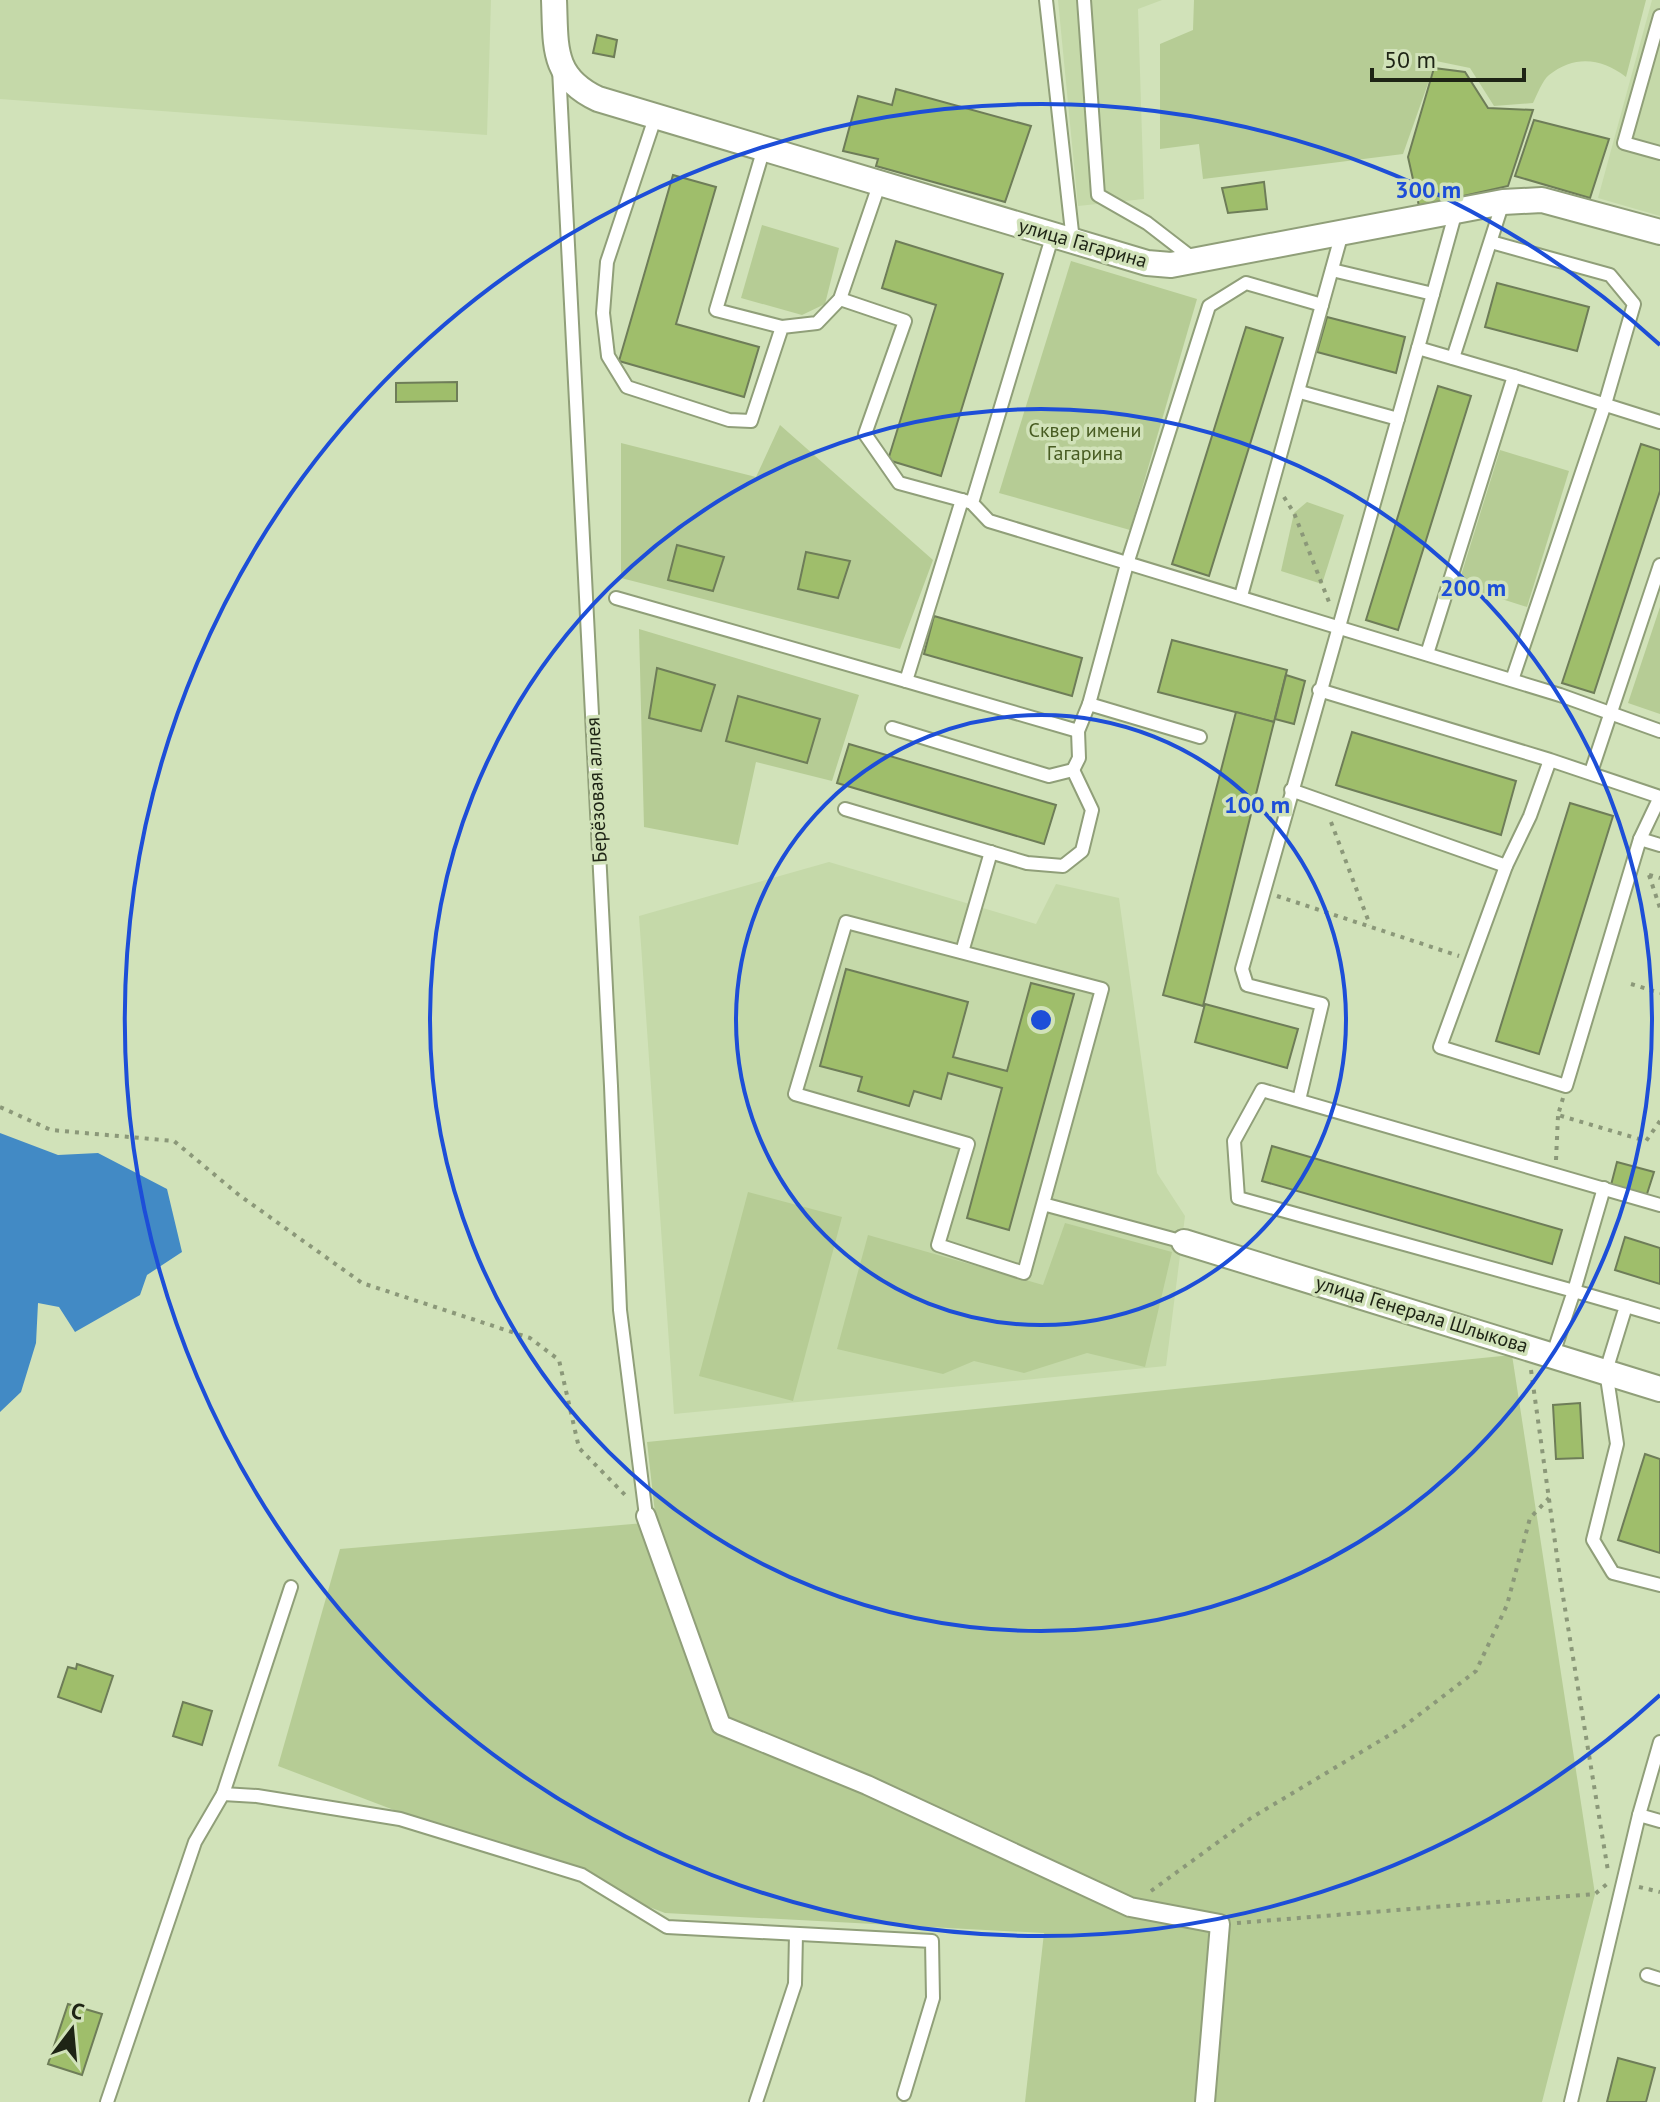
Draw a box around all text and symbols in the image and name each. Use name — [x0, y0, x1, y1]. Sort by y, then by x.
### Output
scale bar — [1372, 32, 1524, 82]
text: 50 m — [1384, 44, 1436, 75]
text: 300 m — [1395, 174, 1461, 205]
street label: улица Гагарина — [1016, 212, 1150, 274]
park label: Сквер имени Гагарина — [1029, 417, 1141, 466]
text: 200 m — [1440, 572, 1506, 603]
street label: Берёзовая аллея — [579, 716, 613, 864]
text: 100 m — [1224, 789, 1290, 820]
centre of rings — [1027, 1006, 1055, 1034]
street label: улица Генерала Шлыкова — [1313, 1269, 1531, 1359]
north arrow — [32, 1990, 112, 2070]
text: С — [68, 1996, 87, 2026]

